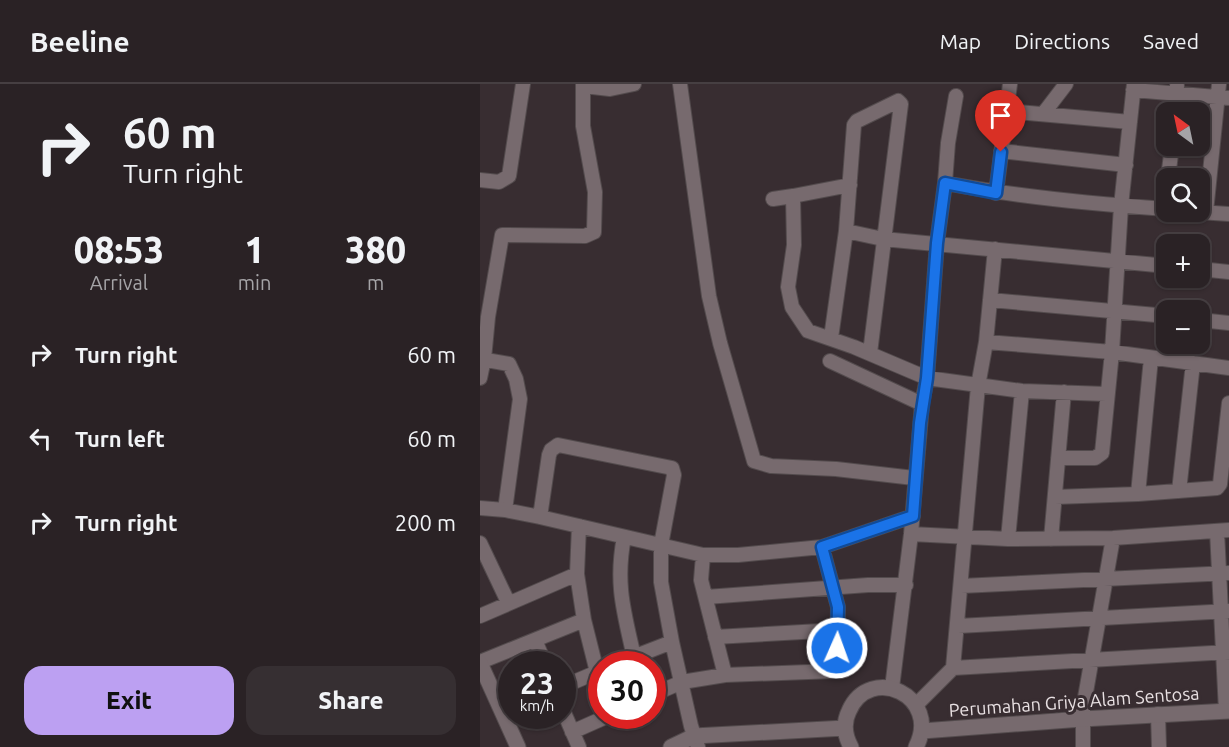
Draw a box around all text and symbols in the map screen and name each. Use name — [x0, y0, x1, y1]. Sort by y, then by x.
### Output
text: Beeline — [30, 26, 130, 57]
text: Map — [940, 29, 981, 53]
text: Directions — [1014, 29, 1110, 53]
text: Saved — [1143, 29, 1199, 53]
pin — [975, 90, 1026, 152]
icon: arrive — [984, 99, 1017, 132]
north arrow — [1156, 102, 1210, 156]
map controls — [1156, 102, 1210, 354]
icon: right — [24, 108, 102, 186]
text: 60 m — [123, 109, 217, 156]
text: Turn right — [123, 158, 243, 188]
button: search — [1156, 168, 1210, 222]
text: 08:53 — [74, 229, 164, 270]
text: 1 — [244, 229, 265, 270]
text: 380 — [345, 229, 406, 270]
button: + — [1156, 234, 1210, 288]
text: Arrival — [90, 271, 148, 294]
text: min — [238, 271, 271, 294]
text: m — [367, 271, 384, 294]
button: − — [1156, 300, 1210, 354]
icon: right — [24, 338, 57, 371]
text: Turn right — [75, 342, 177, 367]
text: 60 m — [407, 342, 456, 367]
icon: left — [24, 422, 57, 455]
text: Turn left — [75, 426, 165, 451]
text: 60 m — [407, 426, 456, 451]
icon: right — [24, 506, 57, 539]
text: Turn right — [75, 510, 177, 535]
text: 200 m — [395, 510, 456, 535]
position arrow — [805, 616, 869, 680]
speed limit sign: 30 — [588, 651, 666, 729]
button: Exit — [24, 666, 234, 735]
button: Share — [246, 666, 456, 735]
text: 23 — [520, 666, 554, 700]
street label: Perumahan Griya Alam Sentosa — [948, 682, 1200, 720]
text: km/h — [520, 697, 554, 714]

